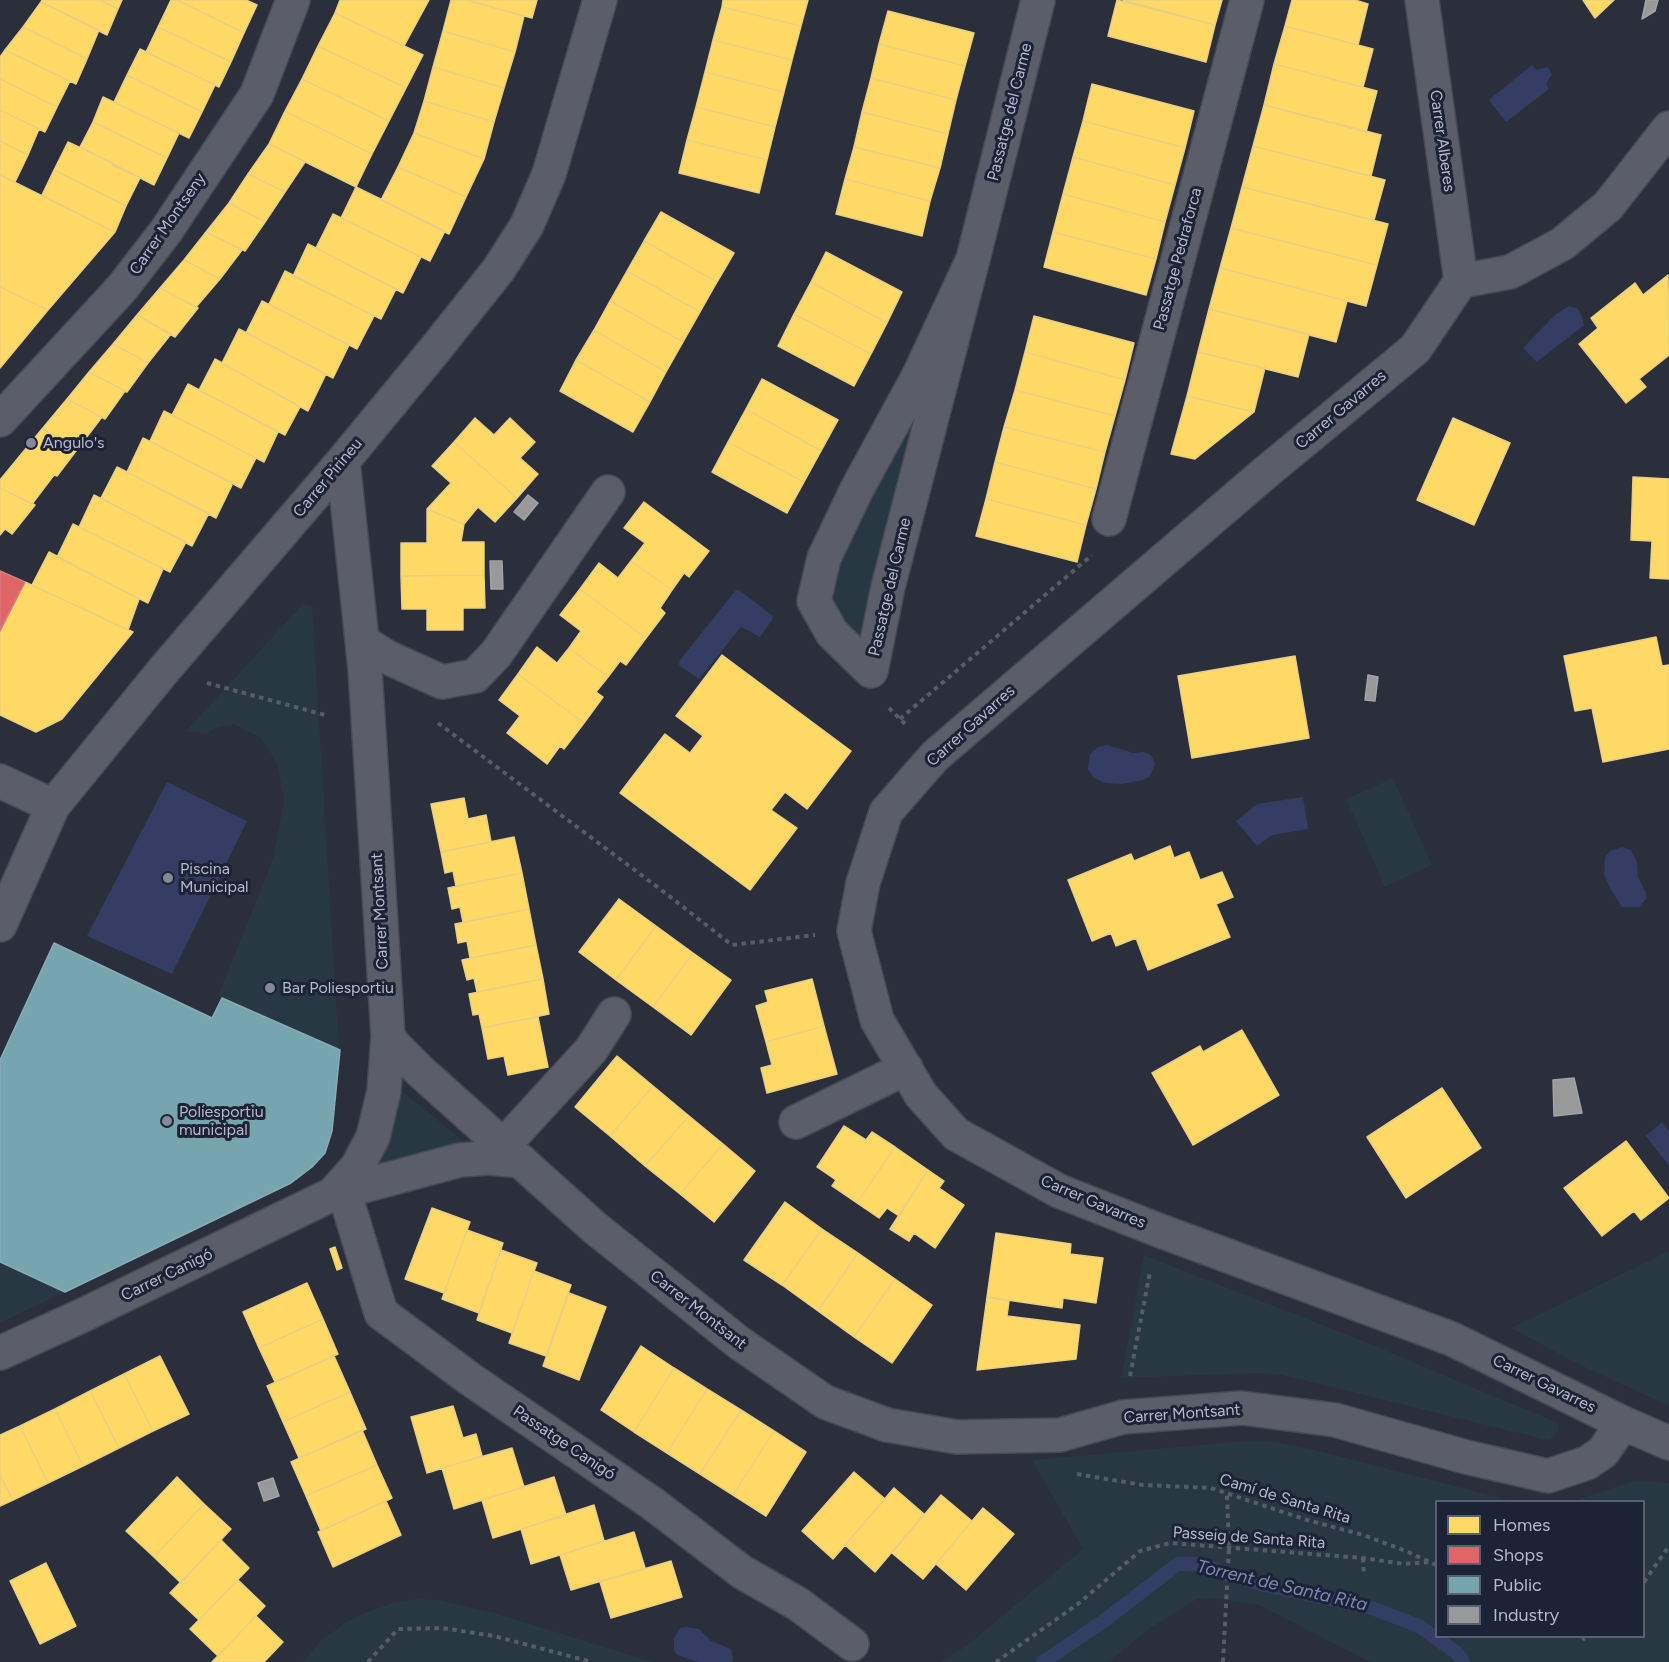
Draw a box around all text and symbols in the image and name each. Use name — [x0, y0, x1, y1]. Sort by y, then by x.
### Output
street label: Passatge del Carme — [984, 41, 1036, 183]
street label: Carrer Alberes — [1425, 89, 1459, 193]
street label: Carrer Montseny — [126, 169, 210, 279]
street label: Passatge Pedraforca — [1150, 186, 1206, 332]
street label: Carrer Gavarres — [1292, 367, 1390, 453]
place label: Angulo's — [43, 433, 105, 453]
street label: Carrer Pirineu — [289, 435, 367, 521]
marker: Angulo's — [24, 436, 38, 450]
street label: Passatge del Carme — [865, 516, 915, 658]
street label: Carrer Gavarres — [923, 681, 1019, 771]
street label: Carrer Montsant — [367, 852, 393, 970]
place label: Piscina Municipal — [180, 859, 249, 897]
marker: Piscina Municipal — [161, 871, 175, 885]
place label: Bar Poliesportiu — [282, 978, 394, 998]
marker: Bar Poliesportiu — [263, 981, 277, 995]
place label: Poliesportiu municipal — [179, 1102, 264, 1140]
marker: Poliesportiu municipal — [160, 1114, 174, 1128]
street label: Carrer Gavarres — [1038, 1171, 1148, 1233]
street label: Carrer Canigó — [118, 1245, 216, 1305]
street label: Carrer Montsant — [646, 1266, 750, 1354]
street label: Carrer Gavarres — [1489, 1351, 1599, 1417]
street label: Carrer Montsant — [1123, 1400, 1241, 1428]
street label: Passatge Canigó — [509, 1402, 619, 1484]
street label: Camí de Santa Rita — [1217, 1470, 1353, 1528]
legend — [1435, 1500, 1645, 1638]
text: Homes — [1493, 1514, 1551, 1536]
street label: Passeig de Santa Rita — [1172, 1523, 1326, 1553]
text: Shops — [1493, 1544, 1544, 1566]
water label: Torrent de Santa Rita — [1195, 1556, 1369, 1616]
text: Public — [1493, 1574, 1542, 1596]
text: Industry — [1493, 1604, 1559, 1626]

